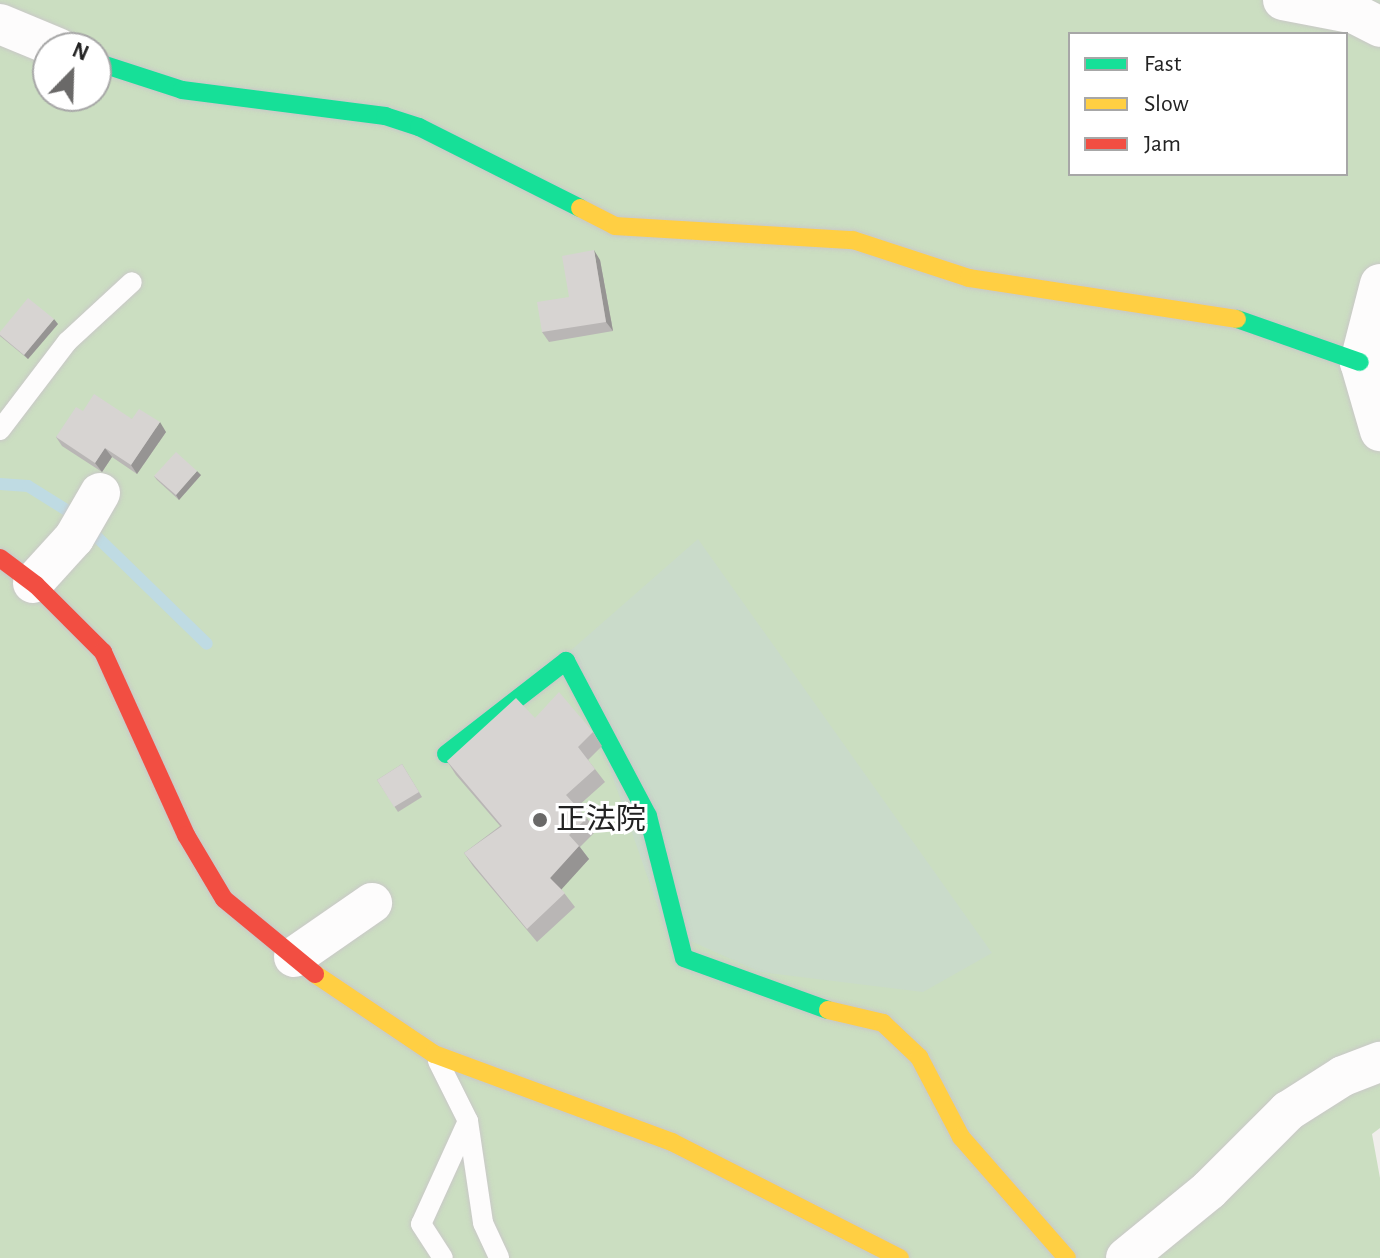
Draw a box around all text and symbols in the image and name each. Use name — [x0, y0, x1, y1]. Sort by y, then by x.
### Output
north arrow — [32, 32, 112, 112]
legend — [1068, 32, 1348, 176]
text: N — [69, 39, 92, 65]
text: Fast — [1144, 52, 1181, 76]
text: Slow — [1144, 92, 1189, 116]
text: Jam — [1144, 132, 1181, 156]
place label: 正法院 — [556, 802, 646, 838]
marker: 正法院 — [531, 811, 549, 829]

